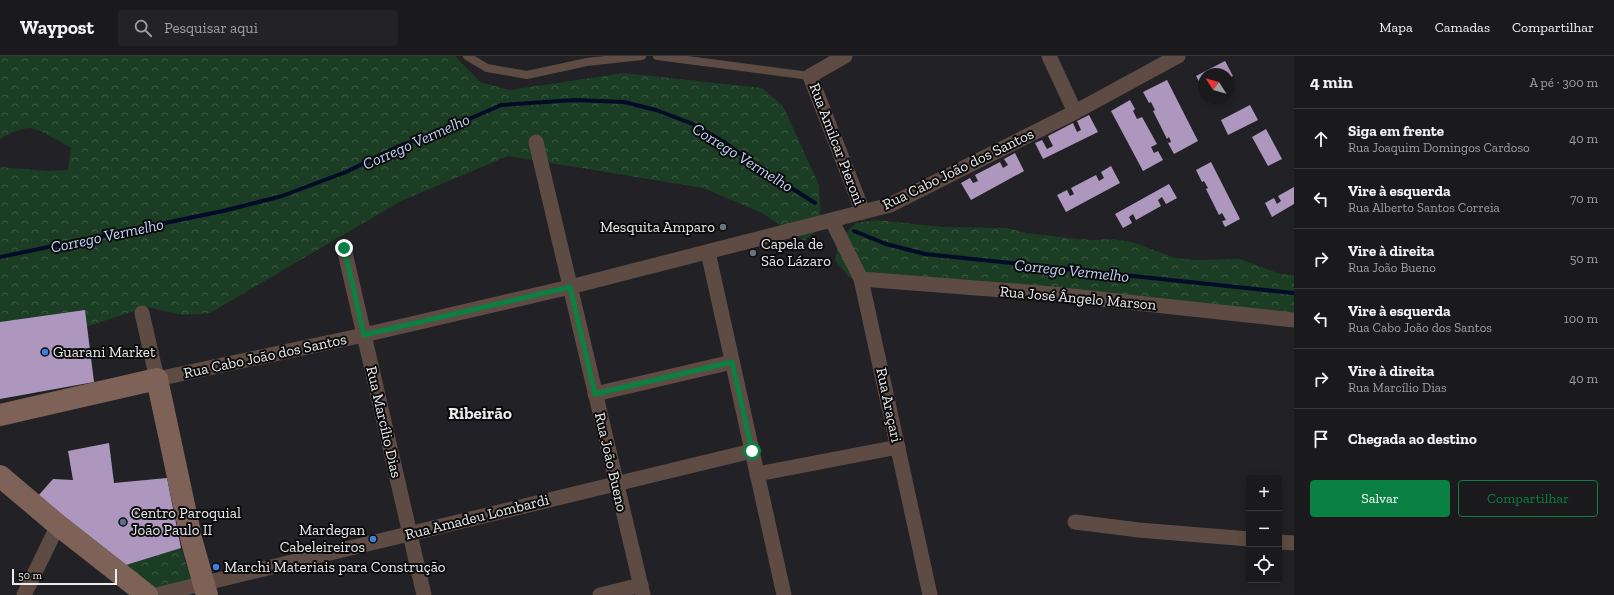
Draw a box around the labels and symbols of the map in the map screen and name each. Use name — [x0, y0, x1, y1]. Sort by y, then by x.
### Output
north arrow — [1198, 68, 1234, 104]
street label: Rua Amilcar Pieroni — [805, 81, 869, 207]
water label: Corrego Vermelho — [360, 109, 473, 174]
water label: Corrego Vermelho — [689, 119, 797, 196]
street label: Rua Cabo João dos Santos — [879, 124, 1037, 214]
water label: Corrego Vermelho — [49, 214, 165, 257]
place label: Mesquita Amparo — [600, 218, 715, 236]
marker: Mesquita Amparo — [718, 222, 728, 232]
place label: Capela de São Lázaro — [761, 235, 831, 270]
route end — [335, 239, 353, 257]
marker: Capela de São Lázaro — [748, 248, 758, 258]
water label: Corrego Vermelho — [1014, 255, 1130, 286]
street label: Rua José Ângelo Marson — [999, 282, 1157, 314]
street label: Rua Cabo João dos Santos — [182, 330, 348, 382]
place label: Guarani Market — [53, 343, 156, 361]
marker: Guarani Market — [40, 347, 50, 357]
street label: Rua Marcílio Dias — [362, 364, 406, 480]
street label: Rua Araçari — [872, 366, 906, 444]
district label: Ribeirão — [448, 403, 512, 423]
street label: Rua João Bueno — [591, 411, 631, 514]
route start — [743, 442, 761, 460]
street label: Rua Amadeu Lombardi — [403, 490, 551, 544]
place label: Centro Paroquial João Paulo II — [131, 504, 241, 539]
marker: Centro Paroquial João Paulo II — [118, 517, 128, 527]
place label: Mardegan Cabeleireiros — [280, 521, 365, 556]
marker: Mardegan Cabeleireiros — [368, 534, 378, 544]
place label: Marchi Materiais para Construção — [224, 558, 446, 576]
marker: Marchi Materiais para Construção — [211, 562, 221, 572]
scale bar — [12, 567, 117, 586]

